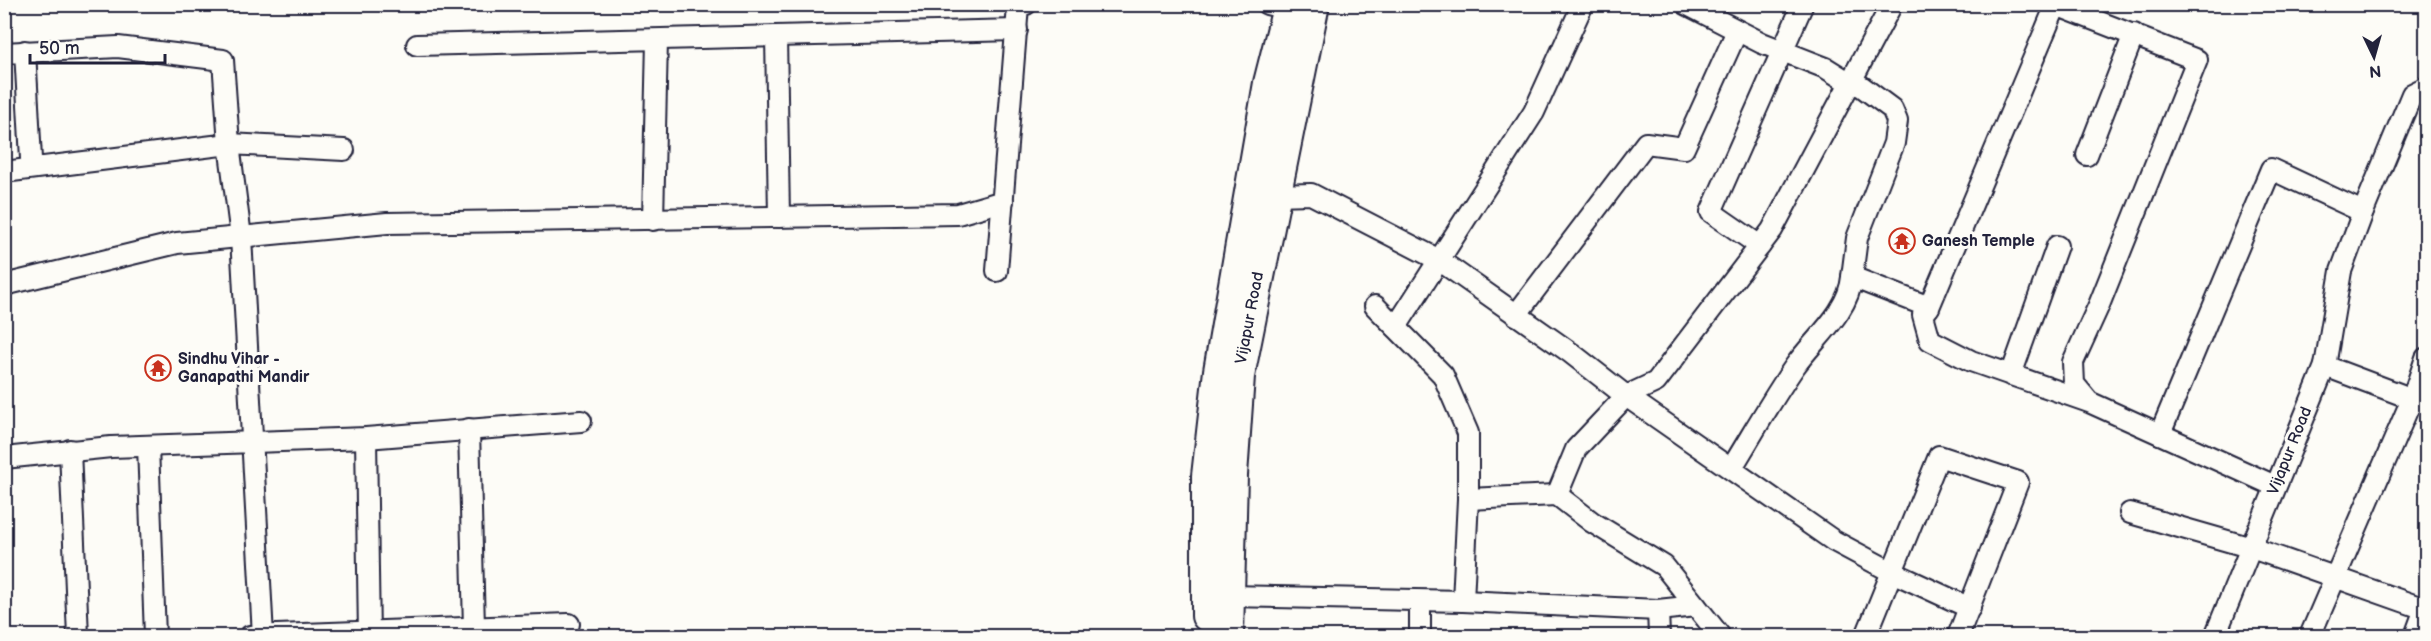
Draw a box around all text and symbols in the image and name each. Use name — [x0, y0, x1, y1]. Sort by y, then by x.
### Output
scale bar — [30, 27, 165, 65]
north arrow — [2344, 27, 2404, 87]
text: 50 m — [39, 38, 80, 59]
text: N — [2368, 60, 2382, 80]
temple icon: Ganesh Temple — [1887, 226, 1917, 256]
place label: Ganesh Temple — [1922, 232, 2035, 251]
street label: Vijapur Road — [1232, 270, 1268, 366]
place label: Sindhu Vihar - Ganapathi Mandir — [178, 350, 310, 387]
temple icon: Sindhu Vihar - Ganapathi Mandir — [143, 353, 173, 383]
street label: Vijapur Road — [2264, 404, 2316, 498]

